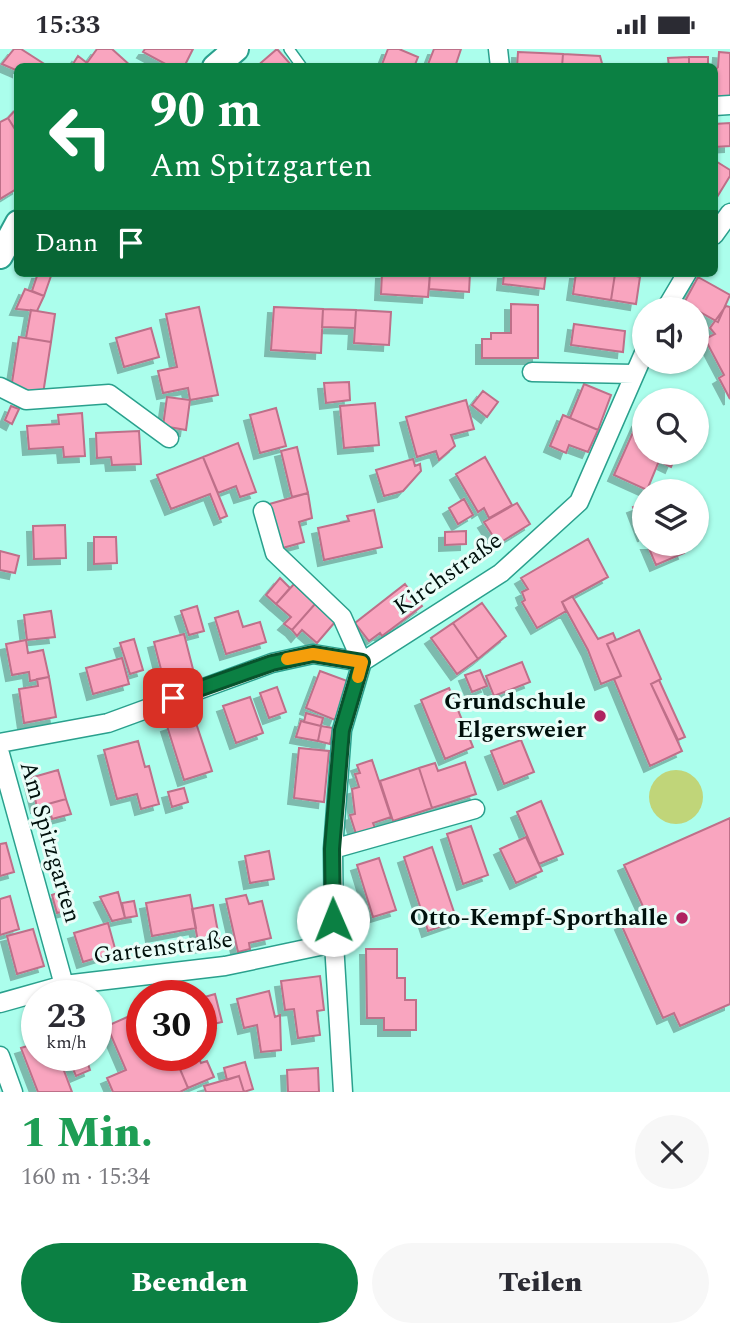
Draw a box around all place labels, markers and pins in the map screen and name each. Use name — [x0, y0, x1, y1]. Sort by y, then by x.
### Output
pin — [143, 668, 203, 728]
place label: Grundschule Elgersweier — [444, 684, 587, 748]
marker: Grundschule Elgersweier — [592, 708, 608, 724]
place label: Otto-Kempf-Sporthalle — [410, 900, 668, 936]
marker: Otto-Kempf-Sporthalle — [674, 910, 690, 926]

